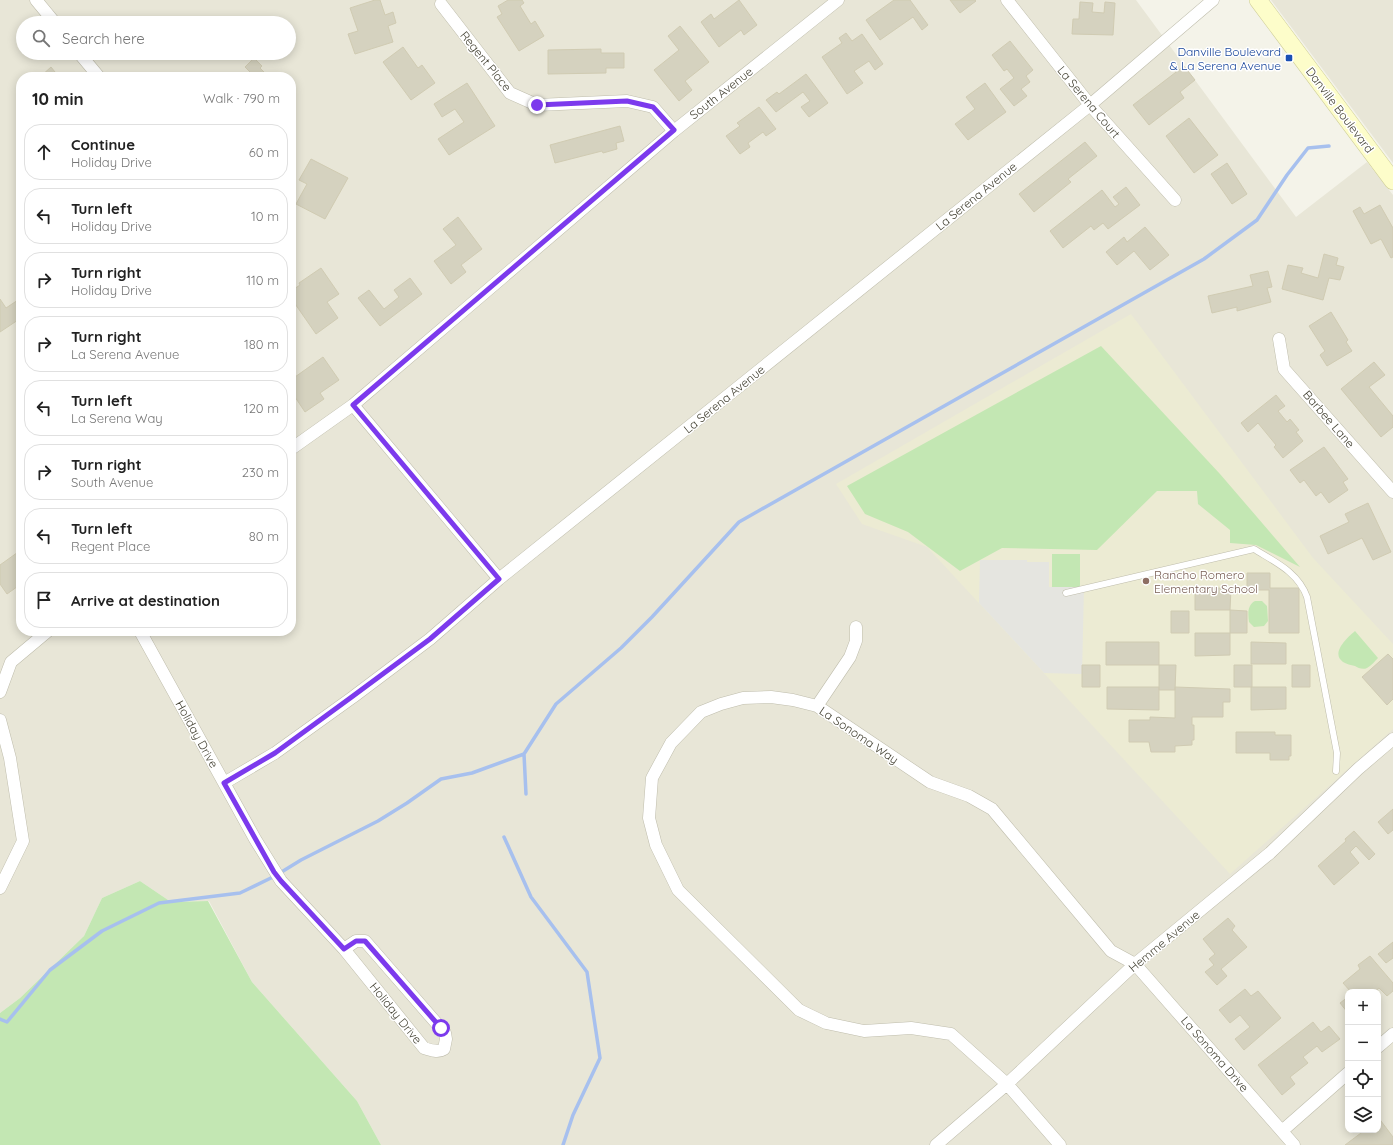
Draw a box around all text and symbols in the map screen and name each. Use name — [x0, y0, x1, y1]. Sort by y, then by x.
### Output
search box — [16, 16, 296, 60]
icon: search — [30, 27, 52, 49]
street label: Regent Place — [457, 28, 515, 94]
text: Search here — [62, 29, 145, 48]
place label: Danville Boulevard & La Serena Avenue — [1169, 44, 1281, 73]
marker: Danville Boulevard & La Serena Avenue — [1284, 53, 1294, 63]
street label: La Serena Court — [1054, 63, 1124, 141]
street label: South Avenue — [686, 64, 756, 122]
street label: Danville Boulevard — [1303, 64, 1377, 156]
text: 10 min — [32, 88, 84, 109]
text: Walk · 790 m — [203, 90, 280, 106]
route end — [528, 96, 546, 114]
text: Continue — [71, 135, 135, 154]
icon: ahead — [33, 141, 55, 163]
text: 60 m — [249, 144, 279, 160]
text: Holiday Drive — [71, 154, 152, 170]
street label: La Serena Avenue — [932, 159, 1020, 233]
text: Turn left — [71, 199, 133, 218]
icon: left — [33, 205, 55, 227]
text: 10 m — [251, 208, 279, 224]
text: Holiday Drive — [71, 218, 152, 234]
text: Turn right — [71, 263, 142, 282]
icon: right — [33, 269, 55, 291]
text: 110 m — [246, 272, 279, 288]
text: Holiday Drive — [71, 282, 152, 298]
text: Turn right — [71, 327, 142, 346]
icon: right — [33, 333, 55, 355]
text: 180 m — [244, 336, 279, 352]
text: La Serena Avenue — [71, 346, 179, 362]
street label: La Serena Avenue — [680, 362, 768, 436]
street label: Barbee Lane — [1300, 387, 1358, 451]
text: Turn left — [71, 391, 133, 410]
icon: left — [33, 397, 55, 419]
text: 120 m — [244, 400, 279, 416]
text: La Serena Way — [71, 410, 163, 426]
text: Turn right — [71, 455, 142, 474]
icon: right — [33, 461, 55, 483]
text: 230 m — [242, 464, 279, 480]
text: South Avenue — [71, 474, 153, 490]
text: Turn left — [71, 519, 133, 538]
icon: left — [33, 525, 55, 547]
text: 80 m — [249, 528, 279, 544]
text: Regent Place — [71, 538, 150, 554]
place label: Rancho Romero Elementary School — [1154, 567, 1258, 596]
marker: Rancho Romero Elementary School — [1141, 576, 1151, 586]
icon: arrive — [33, 589, 55, 611]
text: Arrive at destination — [71, 591, 220, 610]
street label: Holiday Drive — [172, 698, 222, 771]
street label: La Sonoma Way — [817, 703, 901, 767]
street label: Hemme Avenue — [1125, 907, 1203, 975]
street label: Holiday Drive — [367, 979, 425, 1047]
map controls — [1345, 989, 1381, 1133]
button: + — [1345, 989, 1381, 1025]
street label: La Sonoma Drive — [1178, 1013, 1252, 1095]
route start — [432, 1019, 450, 1037]
button: − — [1345, 1025, 1381, 1061]
button: locate — [1345, 1061, 1381, 1097]
button: layers — [1345, 1097, 1381, 1133]

